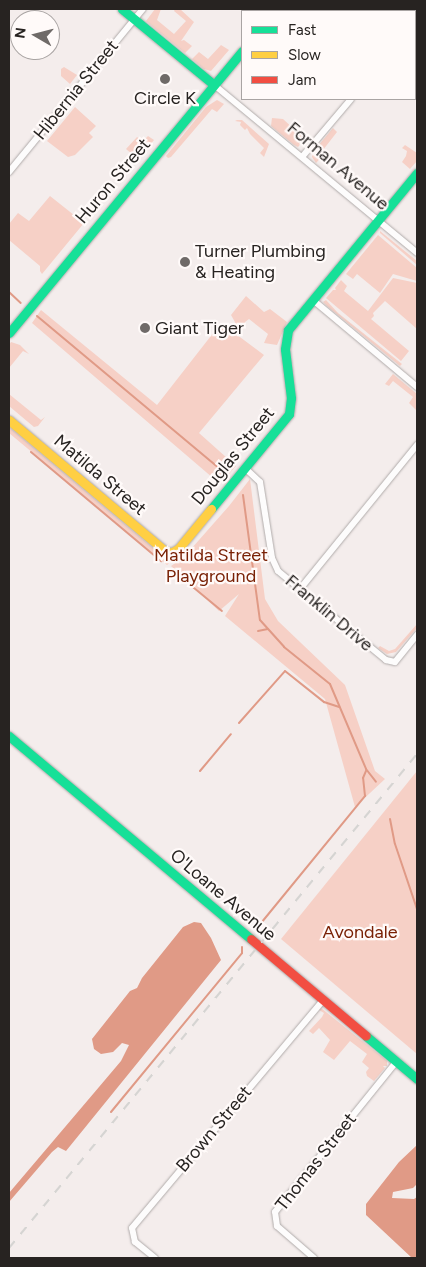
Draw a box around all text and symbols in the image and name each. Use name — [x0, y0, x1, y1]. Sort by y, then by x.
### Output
north arrow — [10, 10, 60, 60]
legend — [241, 10, 416, 100]
text: Fast — [288, 21, 316, 39]
text: N — [11, 26, 30, 40]
street label: Hibernia Street — [29, 36, 123, 144]
text: Slow — [288, 46, 321, 64]
text: Jam — [288, 71, 316, 89]
marker: Circle K — [159, 73, 171, 85]
place label: Circle K — [134, 87, 196, 109]
street label: Forman Avenue — [283, 117, 393, 215]
street label: Huron Street — [71, 134, 155, 228]
place label: Turner Plumbing & Heating — [195, 241, 326, 284]
marker: Turner Plumbing & Heating — [179, 256, 191, 268]
place label: Giant Tiger — [155, 317, 244, 339]
marker: Giant Tiger — [139, 322, 151, 334]
street label: Douglas Street — [187, 403, 279, 509]
street label: Matilda Street — [49, 430, 151, 520]
park label: Matilda Street Playground — [154, 545, 268, 588]
street label: Franklin Drive — [281, 570, 377, 656]
street label: O'Loane Avenue — [166, 844, 280, 946]
park label: Avondale — [322, 921, 398, 943]
street label: Brown Street — [172, 1081, 256, 1177]
street label: Thomas Street — [271, 1109, 361, 1215]

